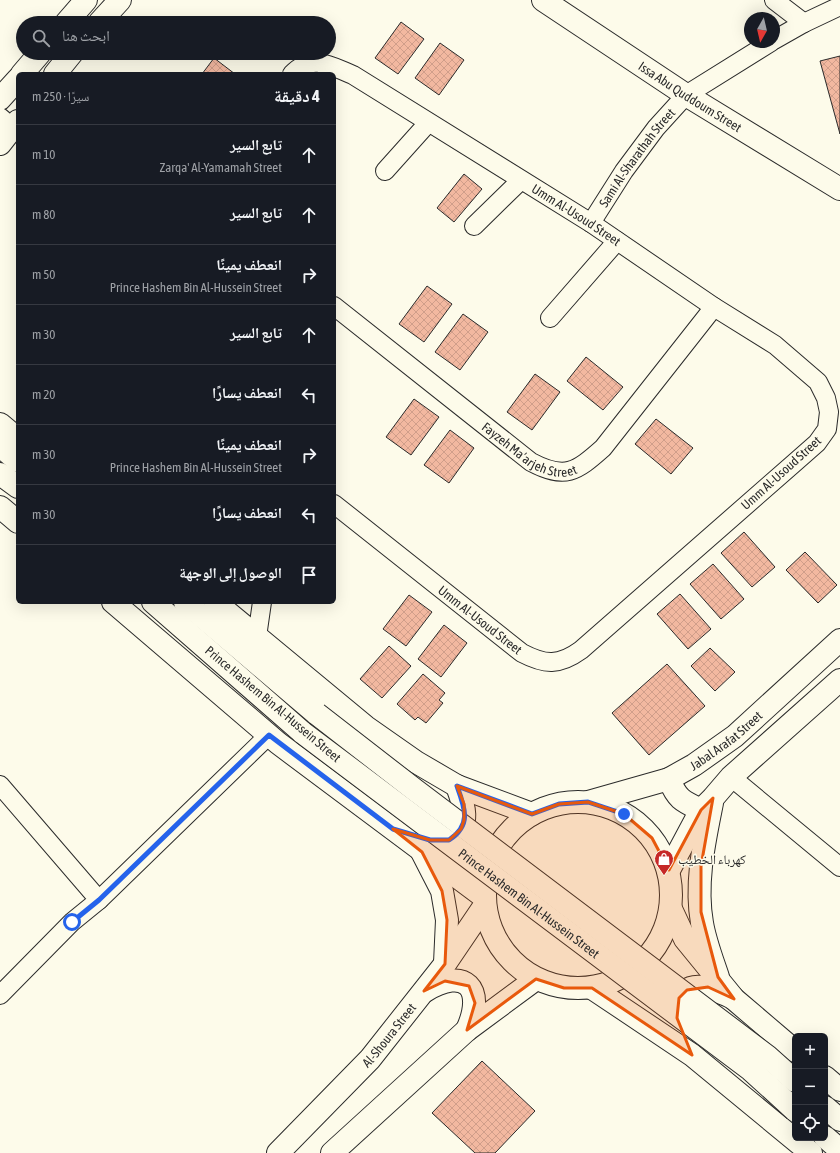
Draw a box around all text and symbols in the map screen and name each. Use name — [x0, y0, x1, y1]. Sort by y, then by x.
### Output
north arrow — [744, 12, 780, 48]
search box — [16, 16, 336, 60]
icon: search — [30, 27, 52, 49]
text: ابحث هنا — [62, 27, 110, 44]
street label: Issa Abu Quddoum Street — [636, 58, 745, 135]
text: 4 دقيقة — [274, 86, 320, 106]
text: سيرًا · 250 m — [32, 89, 89, 104]
street label: Sami Al-Sharathah Street — [596, 105, 678, 210]
text: تابع السير — [230, 136, 282, 153]
icon: ahead — [298, 144, 320, 166]
text: 10 m — [32, 147, 55, 162]
text: Zarqa' Al-Yamamah Street — [159, 160, 282, 175]
street label: Umm Al-Usoud Street — [529, 181, 624, 249]
text: تابع السير — [230, 204, 282, 221]
icon: ahead — [298, 204, 320, 226]
text: 80 m — [32, 207, 55, 222]
text: انعطف يمينًا — [216, 256, 282, 273]
icon: right — [298, 264, 320, 286]
text: 50 m — [32, 267, 55, 282]
text: Prince Hashem Bin Al-Hussein Street — [110, 280, 282, 295]
text: تابع السير — [230, 324, 282, 341]
icon: ahead — [298, 324, 320, 346]
text: 30 m — [32, 327, 55, 342]
text: انعطف يسارًا — [212, 384, 282, 401]
icon: left — [298, 384, 320, 406]
text: 20 m — [32, 387, 55, 402]
street label: Fayzeh Ma’arjeh Street — [479, 419, 579, 479]
street label: Umm Al-Usoud Street — [738, 433, 824, 513]
text: انعطف يمينًا — [216, 436, 282, 453]
icon: right — [298, 444, 320, 466]
text: 30 m — [32, 447, 55, 462]
text: Prince Hashem Bin Al-Hussein Street — [110, 460, 282, 475]
text: انعطف يسارًا — [212, 504, 282, 521]
icon: left — [298, 504, 320, 526]
text: 30 m — [32, 507, 55, 522]
text: الوصول إلى الوجهة — [179, 564, 282, 581]
icon: arrive — [298, 564, 320, 586]
street label: Umm Al-Usoud Street — [435, 583, 525, 658]
street label: Prince Hashem Bin Al-Hussein Street — [202, 643, 344, 765]
street label: Jabal Arafat Street — [687, 708, 765, 773]
route end — [615, 805, 633, 823]
street label: Prince Hashem Bin Al-Hussein Street — [456, 845, 603, 961]
shop icon: كهرباء الخطيب — [653, 848, 675, 876]
place label: كهرباء الخطيب — [678, 852, 747, 868]
route start — [63, 913, 81, 931]
street label: Al-Shoura Street — [359, 1000, 419, 1070]
map controls — [792, 1033, 828, 1141]
button: + — [792, 1033, 828, 1069]
button: − — [792, 1069, 828, 1105]
button: locate — [792, 1105, 828, 1141]

